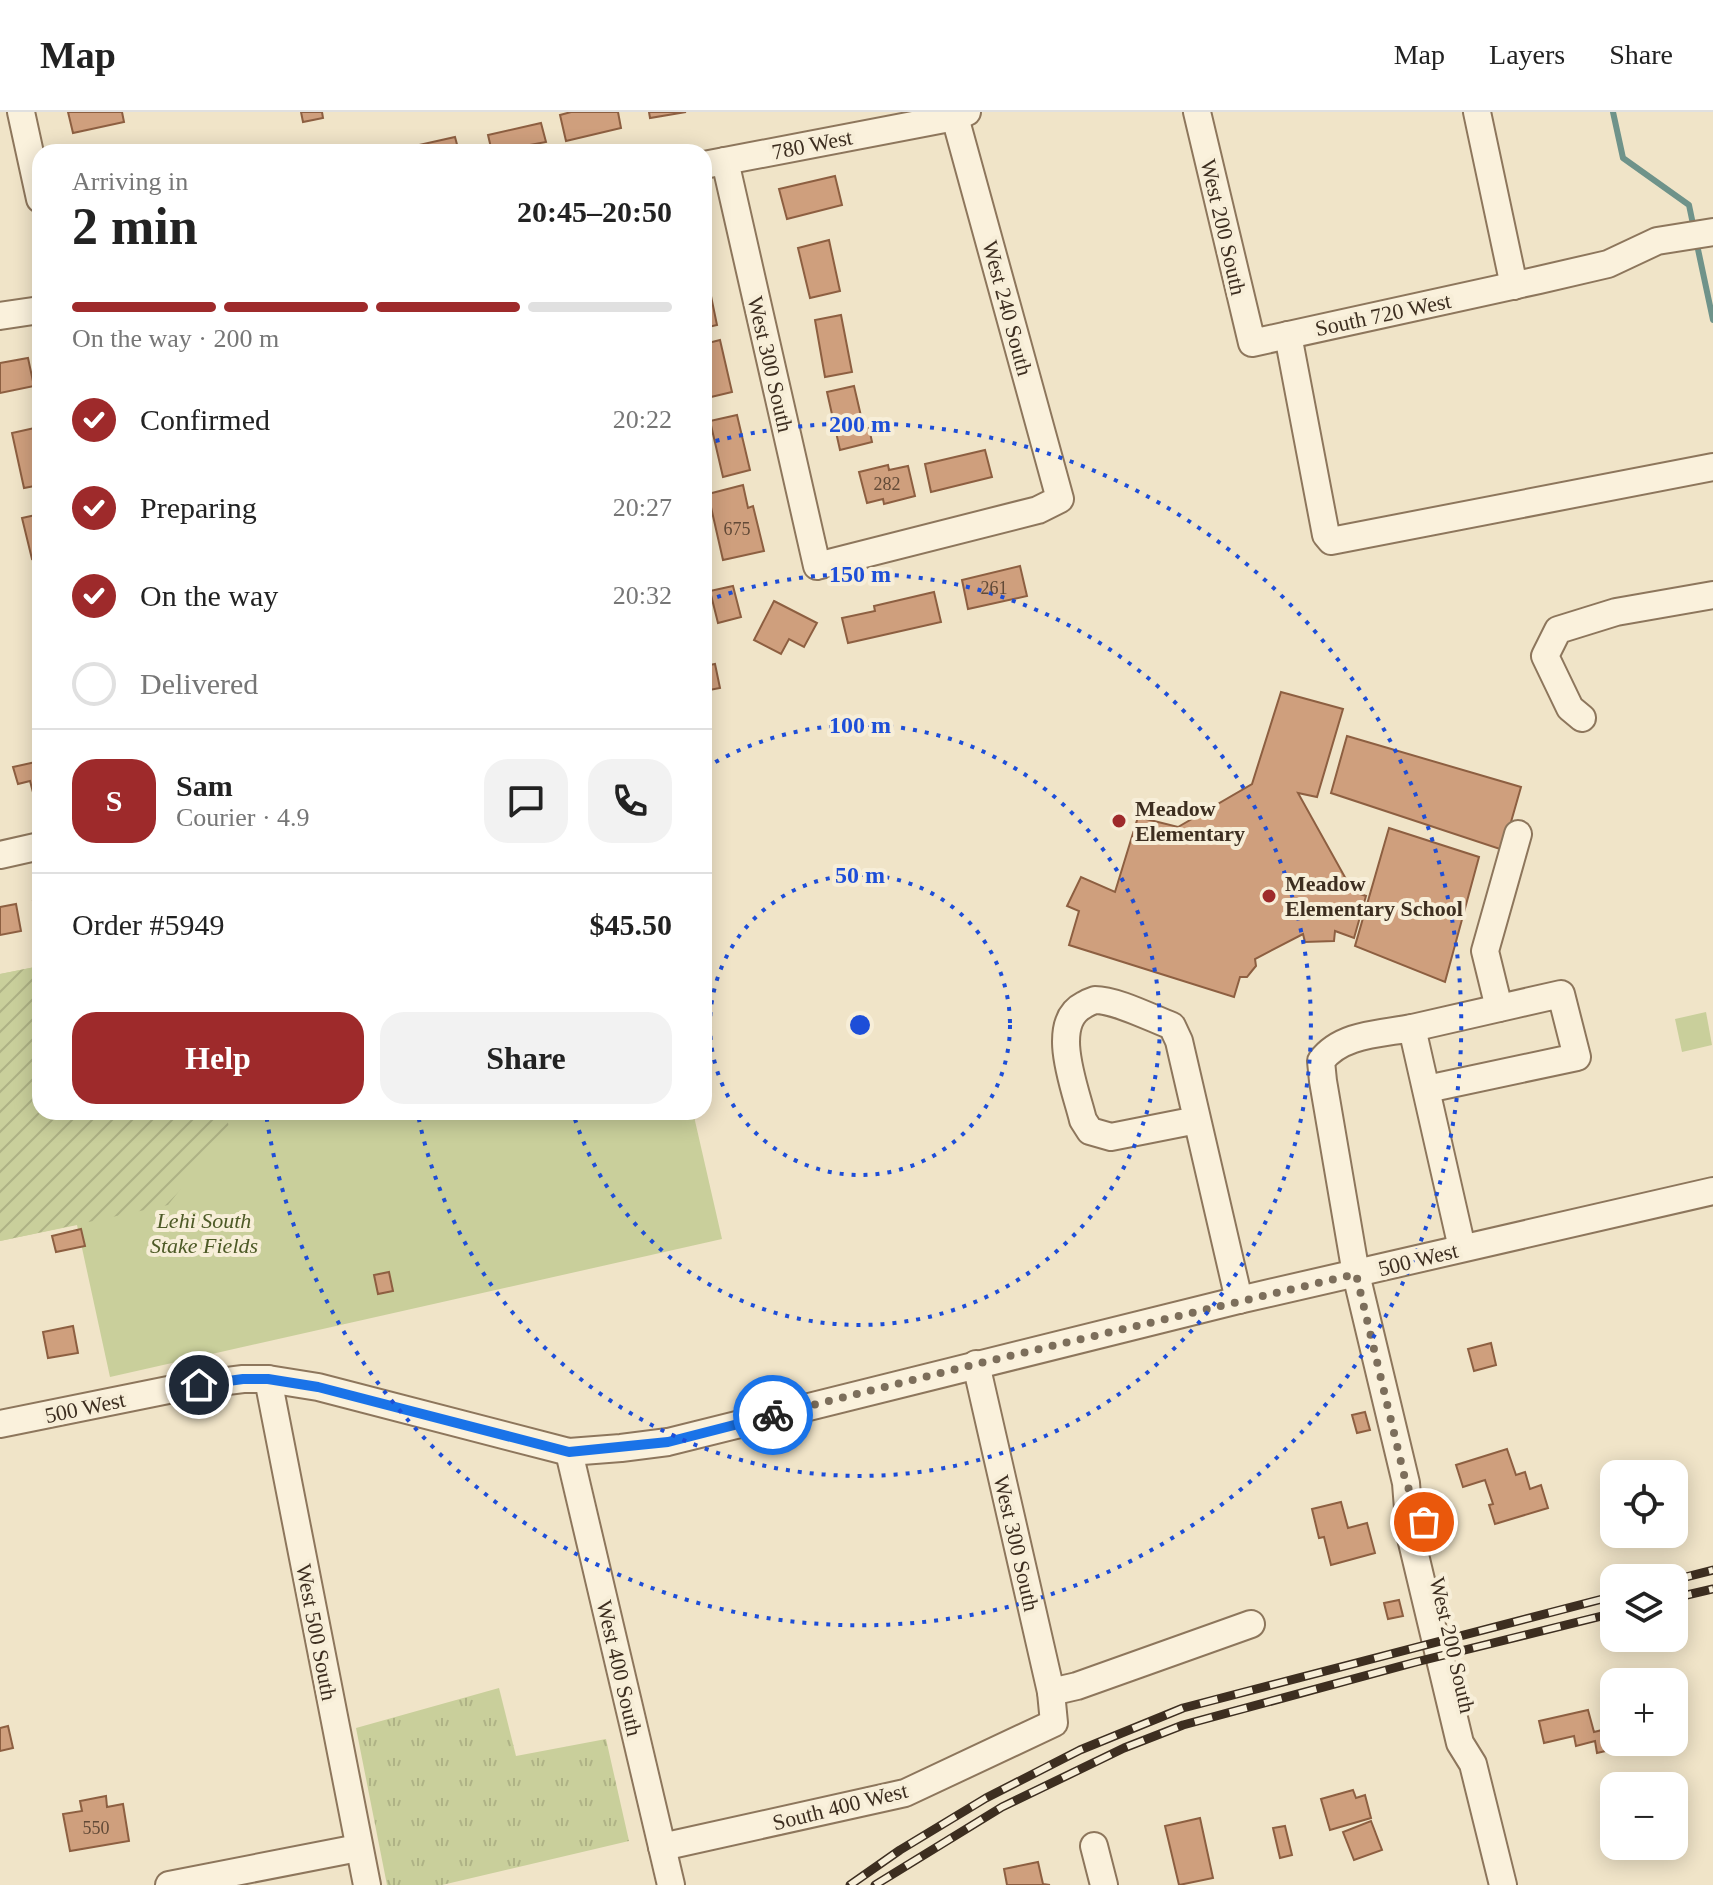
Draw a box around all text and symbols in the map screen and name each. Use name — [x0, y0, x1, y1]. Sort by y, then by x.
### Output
text: Map — [40, 34, 116, 76]
text: Map — [1394, 39, 1445, 70]
text: Layers — [1489, 39, 1565, 70]
text: Share — [1609, 39, 1673, 70]
street label: 780 West — [770, 124, 855, 165]
street label: West 200 South — [1196, 157, 1251, 298]
text: Arriving in — [72, 167, 188, 196]
text: 20:45–20:50 — [517, 195, 672, 228]
text: 2 min — [72, 198, 198, 255]
street label: West 240 South — [977, 238, 1038, 378]
street label: South 720 West — [1313, 288, 1453, 341]
street label: West 300 South — [743, 294, 798, 435]
text: On the way · 200 m — [72, 324, 279, 353]
icon: check — [72, 398, 116, 442]
text: Confirmed — [140, 403, 270, 436]
text: 20:22 — [613, 405, 672, 434]
text: 200 m — [829, 411, 891, 437]
house number: 282 — [874, 474, 901, 494]
icon: check — [72, 486, 116, 530]
text: Preparing — [140, 491, 257, 524]
text: 20:27 — [613, 493, 672, 522]
house number: 675 — [724, 519, 751, 539]
text: 150 m — [829, 561, 891, 587]
icon: check — [72, 574, 116, 618]
house number: 261 — [981, 578, 1008, 598]
text: On the way — [140, 579, 278, 612]
text: 20:32 — [613, 581, 672, 610]
text: Delivered — [140, 667, 258, 700]
text: 100 m — [829, 712, 891, 738]
button: chat — [484, 759, 568, 843]
button: phone — [588, 759, 672, 843]
text: Sam — [176, 769, 233, 802]
text: S — [106, 784, 122, 817]
place label: Meadow Elementary — [1135, 796, 1245, 846]
text: Courier · 4.9 — [176, 803, 310, 832]
marker: Meadow Elementary — [1110, 812, 1128, 830]
text: 50 m — [835, 862, 885, 888]
place label: Meadow Elementary School — [1285, 871, 1463, 921]
marker: Meadow Elementary School — [1260, 887, 1278, 905]
text: Order #5949 — [72, 908, 224, 941]
text: $45.50 — [590, 908, 672, 941]
centre of rings — [846, 1011, 874, 1039]
button: Help — [72, 1012, 364, 1104]
button: Share — [380, 1012, 672, 1104]
park label: Lehi South Stake Fields — [150, 1208, 258, 1258]
street label: 500 West — [1376, 1237, 1461, 1281]
pin — [165, 1351, 233, 1419]
icon: home — [177, 1363, 221, 1407]
courier — [733, 1375, 813, 1455]
street label: 500 West — [43, 1387, 128, 1428]
icon: bike — [751, 1393, 795, 1437]
map controls — [1600, 1460, 1688, 1860]
button: locate — [1600, 1460, 1688, 1548]
street label: West 300 South — [989, 1473, 1044, 1614]
pin — [1390, 1488, 1458, 1556]
icon: bag — [1402, 1500, 1446, 1544]
street label: West 500 South — [291, 1562, 342, 1703]
button: layers — [1600, 1564, 1688, 1652]
street label: West 200 South — [1425, 1575, 1480, 1716]
street label: West 400 South — [592, 1598, 647, 1739]
button: + — [1600, 1668, 1688, 1756]
button: − — [1600, 1772, 1688, 1860]
street label: South 400 West — [770, 1778, 910, 1835]
house number: 550 — [83, 1818, 110, 1838]

